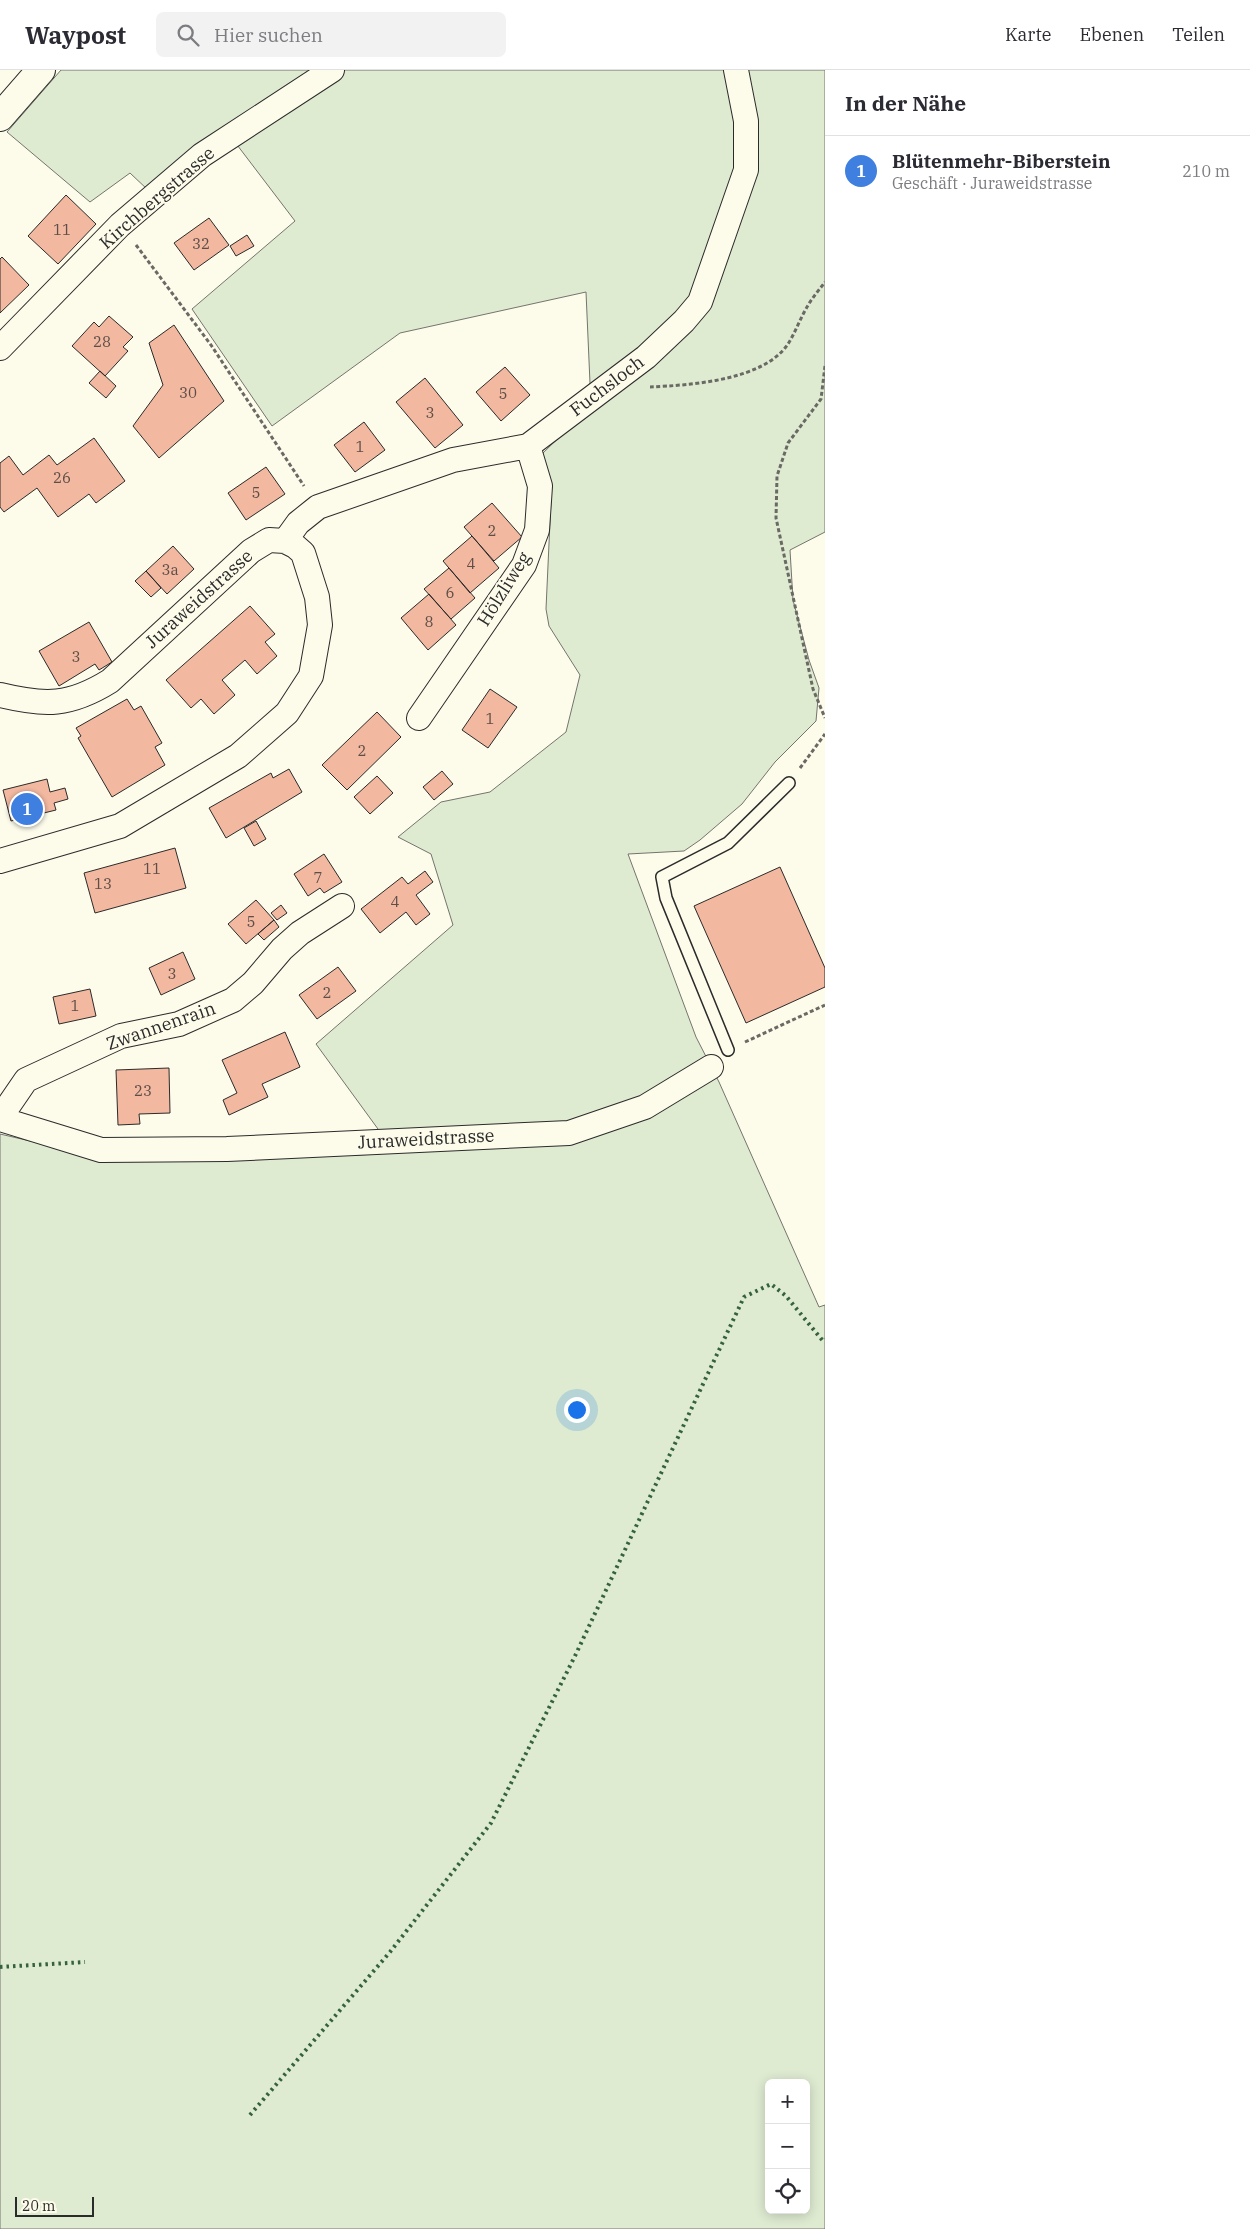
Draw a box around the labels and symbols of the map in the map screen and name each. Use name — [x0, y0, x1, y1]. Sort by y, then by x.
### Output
street label: Kirchbergstrasse — [94, 141, 219, 254]
house number: 11 — [53, 220, 71, 239]
house number: 32 — [192, 234, 210, 253]
house number: 28 — [93, 332, 111, 351]
street label: Fuchsloch — [565, 350, 649, 421]
house number: 30 — [179, 383, 197, 402]
house number: 5 — [498, 384, 508, 403]
house number: 3 — [425, 403, 435, 422]
house number: 1 — [355, 437, 365, 456]
house number: 26 — [53, 468, 71, 487]
house number: 5 — [251, 483, 261, 502]
house number: 2 — [487, 521, 497, 540]
street label: Juraweidstrasse — [140, 544, 257, 653]
street label: Hölzliweg — [472, 547, 535, 630]
house number: 4 — [466, 554, 476, 573]
house number: 3a — [161, 560, 179, 579]
house number: 6 — [445, 583, 455, 602]
house number: 8 — [424, 612, 434, 631]
house number: 3 — [71, 647, 81, 666]
house number: 1 — [485, 709, 495, 728]
house number: 2 — [357, 741, 367, 760]
pin: 1 — [11, 790, 43, 828]
house number: 11 — [143, 859, 161, 878]
house number: 7 — [313, 868, 323, 887]
house number: 13 — [94, 874, 112, 893]
house number: 4 — [390, 892, 400, 911]
house number: 5 — [246, 912, 256, 931]
house number: 3 — [167, 964, 177, 983]
house number: 2 — [322, 983, 332, 1002]
house number: 1 — [70, 996, 80, 1015]
street label: Zwannenrain — [103, 996, 218, 1055]
house number: 23 — [134, 1081, 152, 1100]
street label: Juraweidstrasse — [357, 1123, 495, 1154]
your location — [564, 1397, 590, 1423]
scale bar — [15, 2194, 94, 2217]

